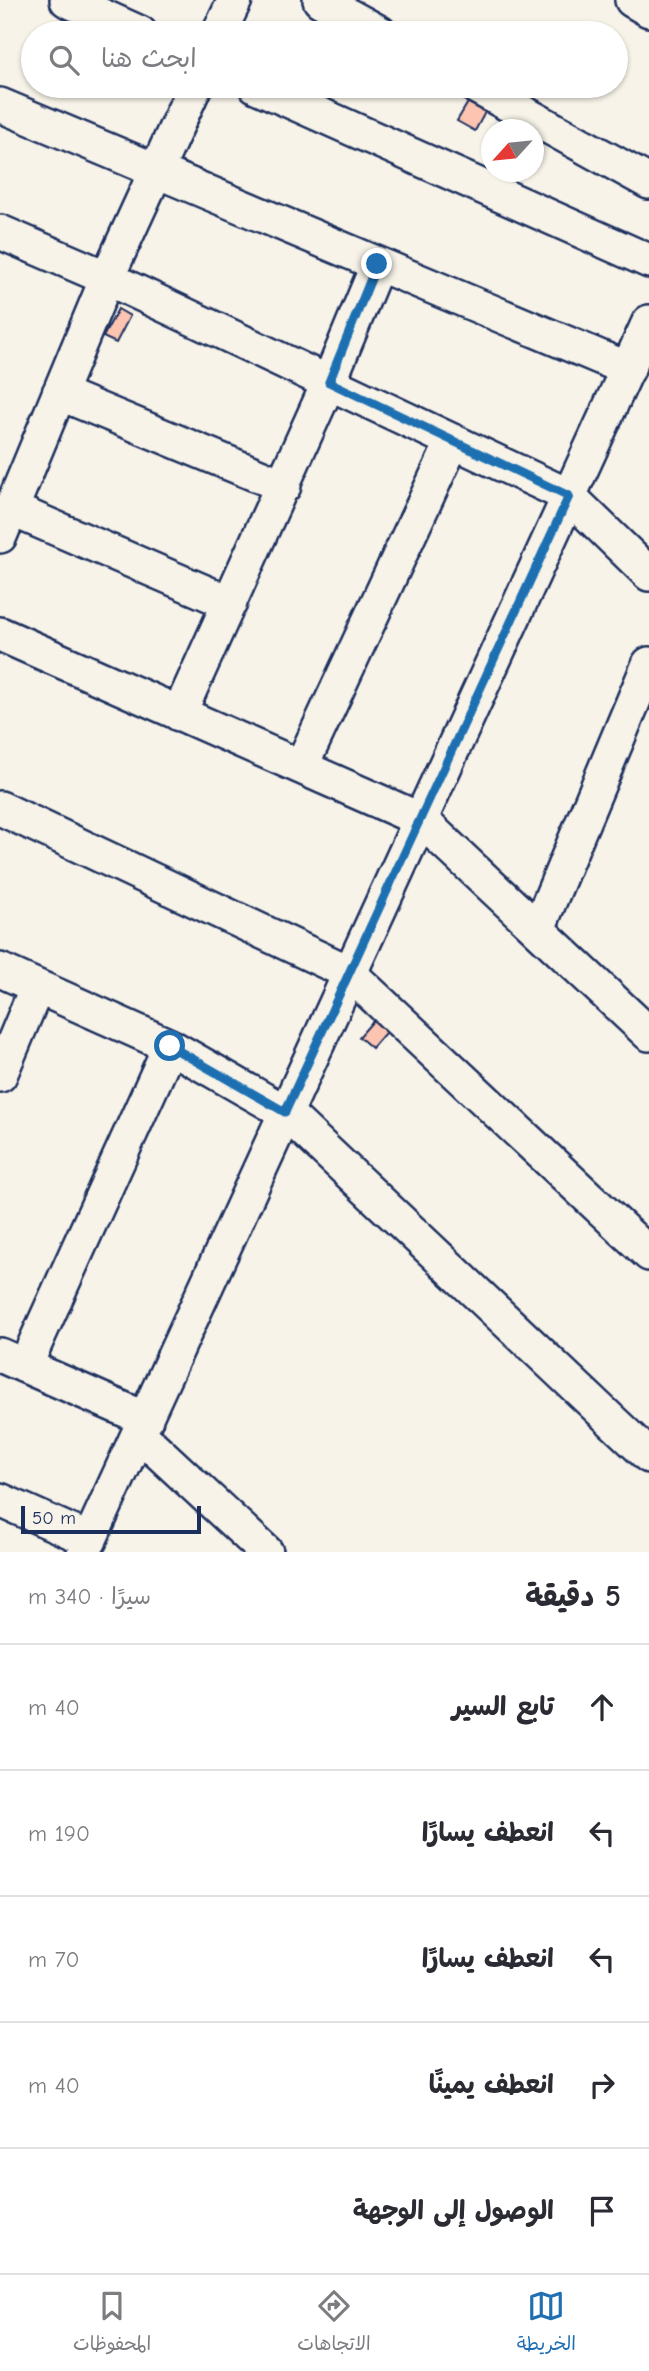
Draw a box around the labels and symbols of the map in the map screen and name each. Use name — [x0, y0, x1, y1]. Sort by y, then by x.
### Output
north arrow — [481, 119, 544, 182]
route end — [361, 248, 392, 279]
route start — [154, 1030, 185, 1061]
scale bar — [21, 1503, 201, 1535]

